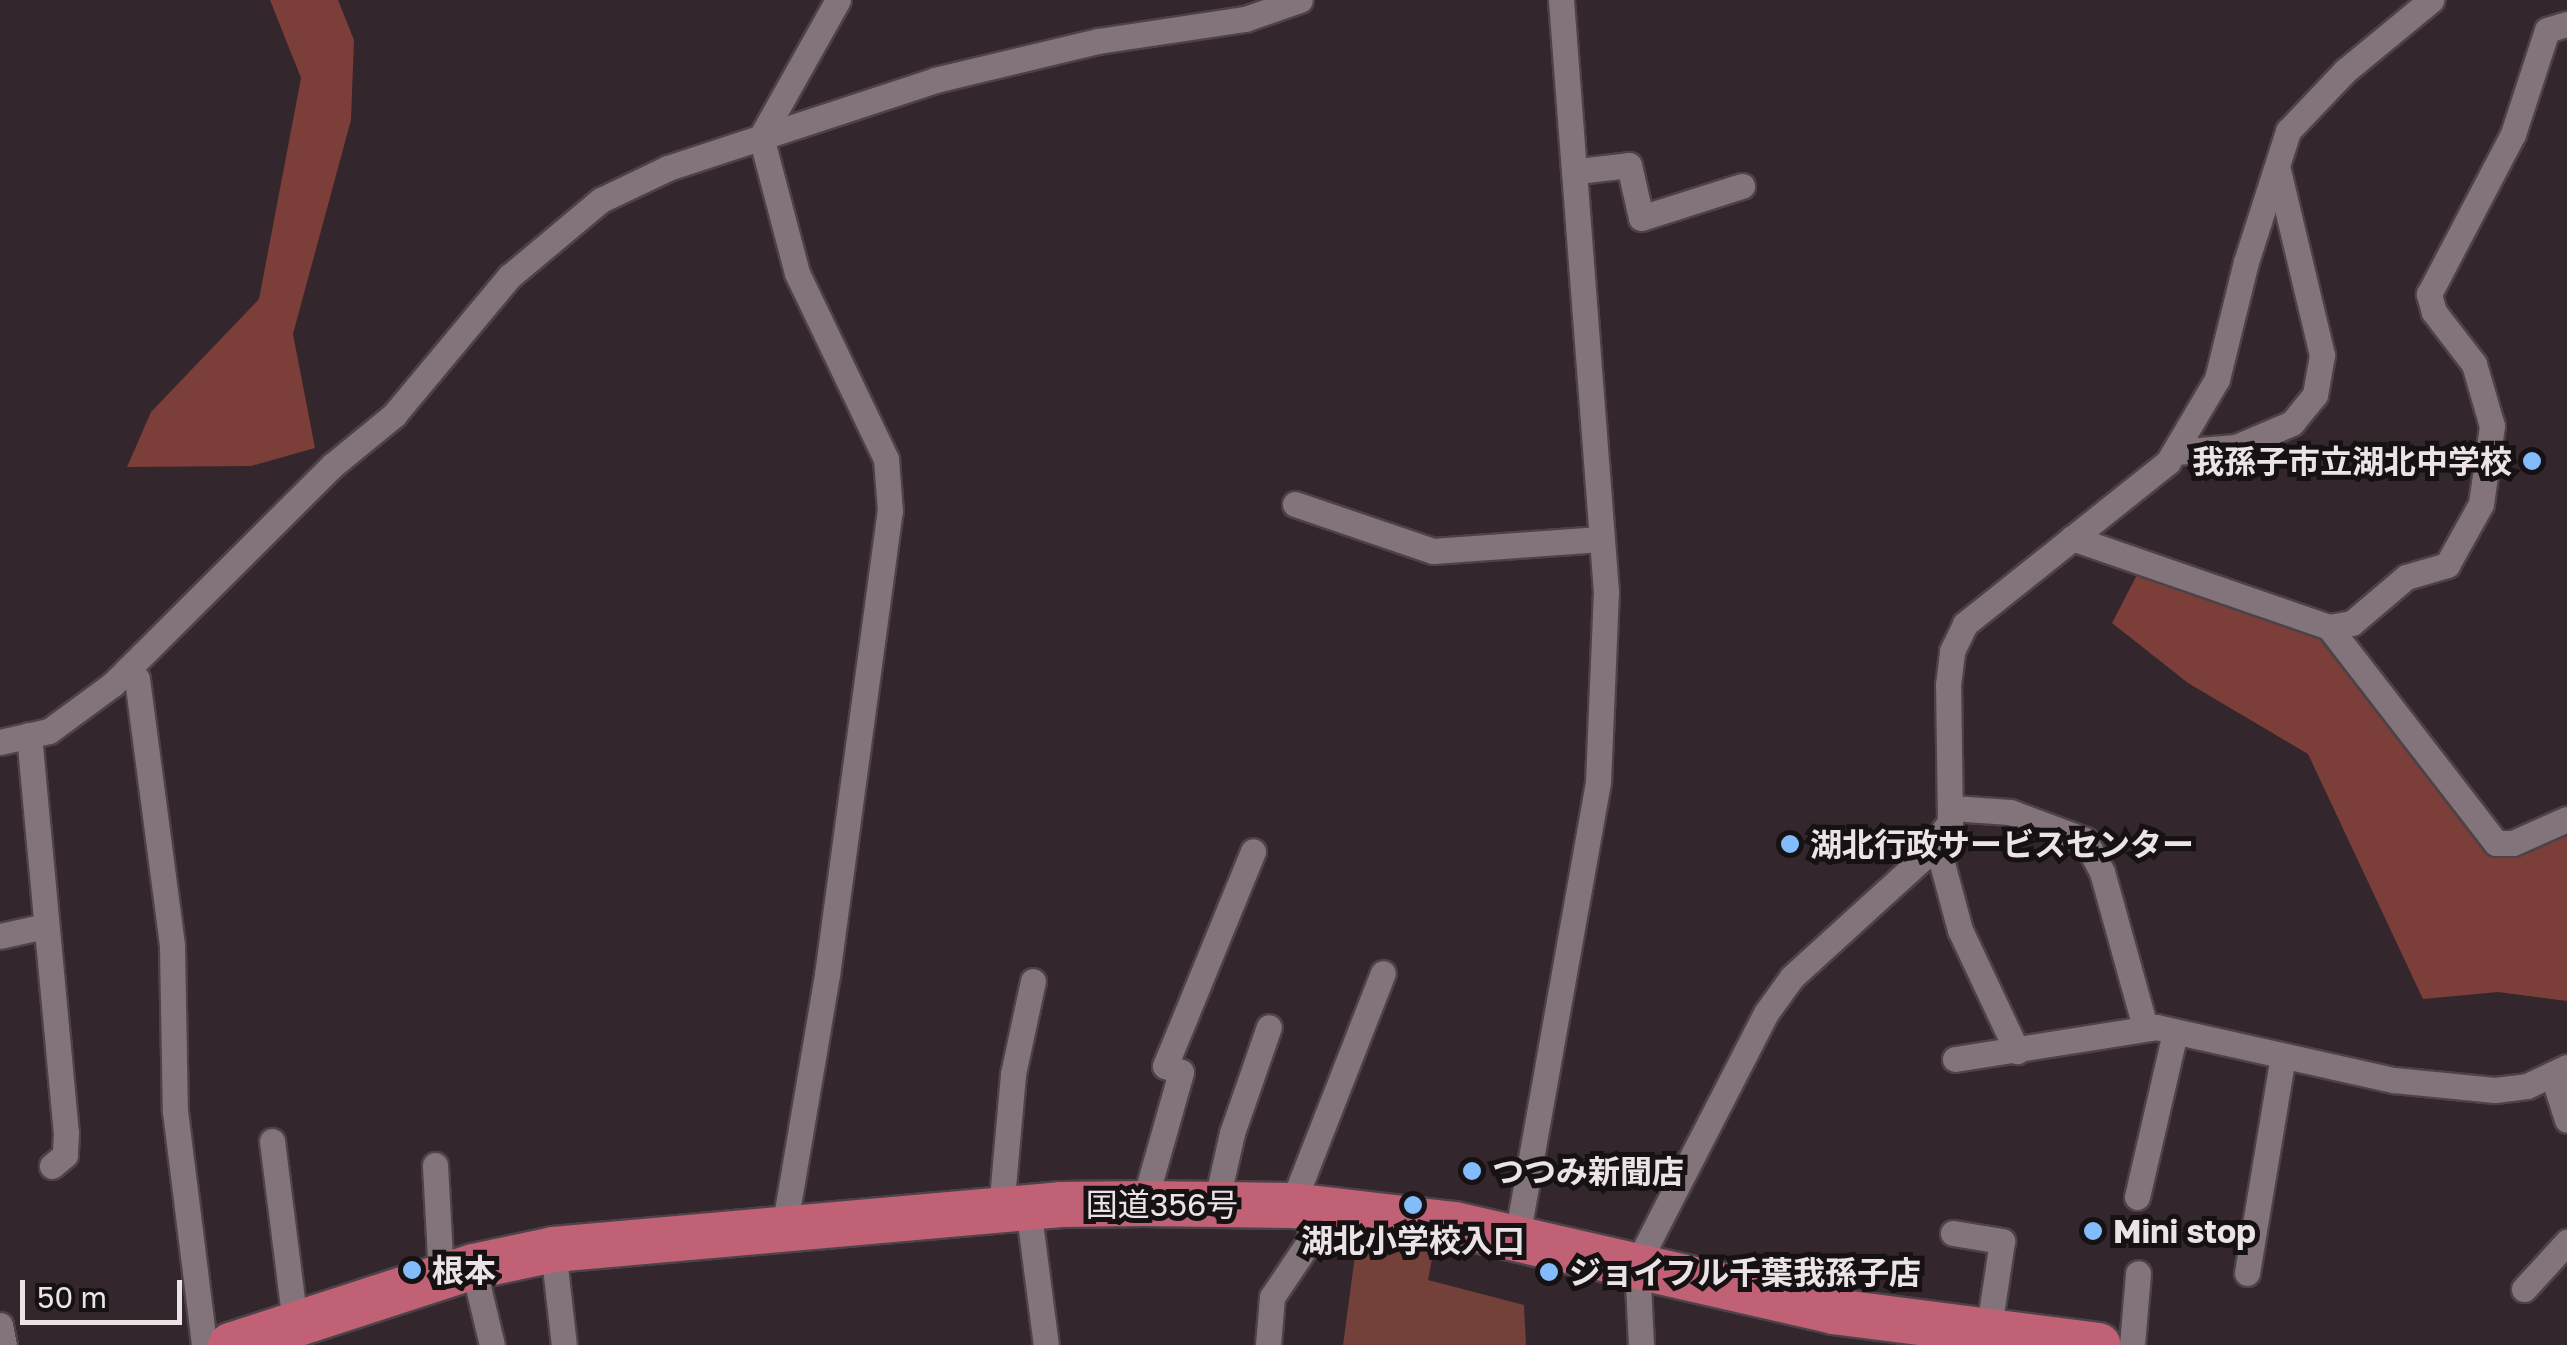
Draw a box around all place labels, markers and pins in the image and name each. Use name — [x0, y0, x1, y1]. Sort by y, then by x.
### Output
place label: 我孫子市立湖北中学校 — [2192, 442, 2512, 480]
marker: 我孫子市立湖北中学校 — [2521, 450, 2543, 472]
place label: 湖北行政サービスセンター — [1810, 825, 2194, 863]
marker: 湖北行政サービスセンター — [1779, 833, 1801, 855]
place label: つつみ新聞店 — [1492, 1152, 1684, 1190]
marker: つつみ新聞店 — [1461, 1160, 1483, 1182]
marker: 湖北小学校入口 — [1402, 1194, 1424, 1216]
place label: Mini stop — [2113, 1212, 2256, 1250]
marker: Mini stop — [2082, 1220, 2104, 1242]
place label: 湖北小学校入口 — [1301, 1221, 1525, 1259]
place label: 根本 — [432, 1251, 496, 1289]
place label: ジョイフル千葉我孫子店 — [1569, 1253, 1921, 1291]
marker: 根本 — [401, 1259, 423, 1281]
marker: ジョイフル千葉我孫子店 — [1538, 1261, 1560, 1283]

